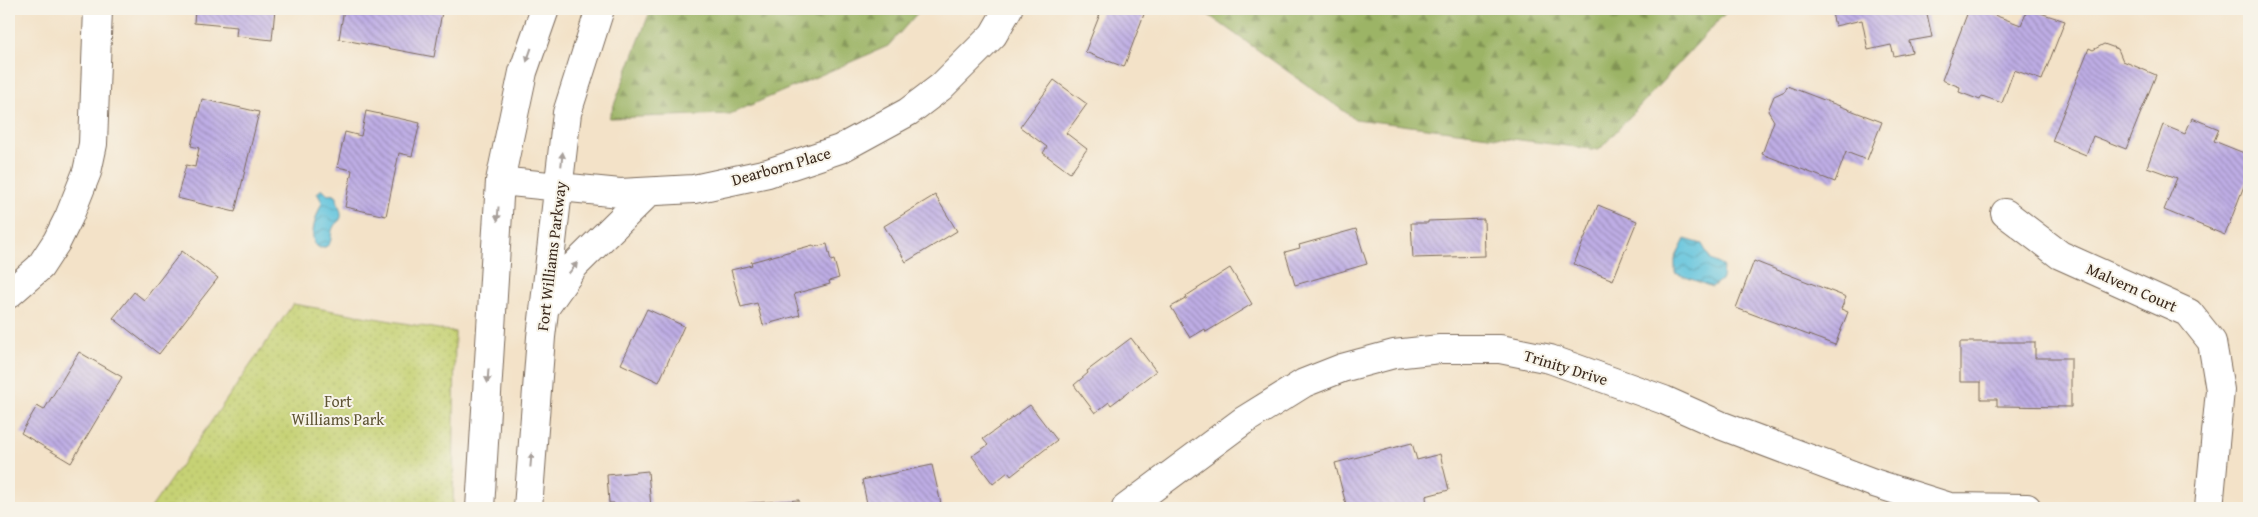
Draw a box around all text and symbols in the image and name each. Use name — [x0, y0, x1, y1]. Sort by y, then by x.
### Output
one-way arrow — [525, 48, 533, 63]
street label: Dearborn Place — [729, 140, 833, 192]
one-way arrow — [558, 150, 566, 166]
street label: Fort Williams Parkway — [530, 180, 572, 332]
one-way arrow — [494, 206, 502, 222]
street label: Malvern Court — [2083, 256, 2182, 318]
one-way arrow — [568, 261, 578, 275]
street label: Trinity Drive — [1521, 343, 1611, 391]
one-way arrow — [484, 368, 492, 384]
park label: Fort Williams Park — [292, 389, 385, 431]
one-way arrow — [528, 451, 536, 467]

